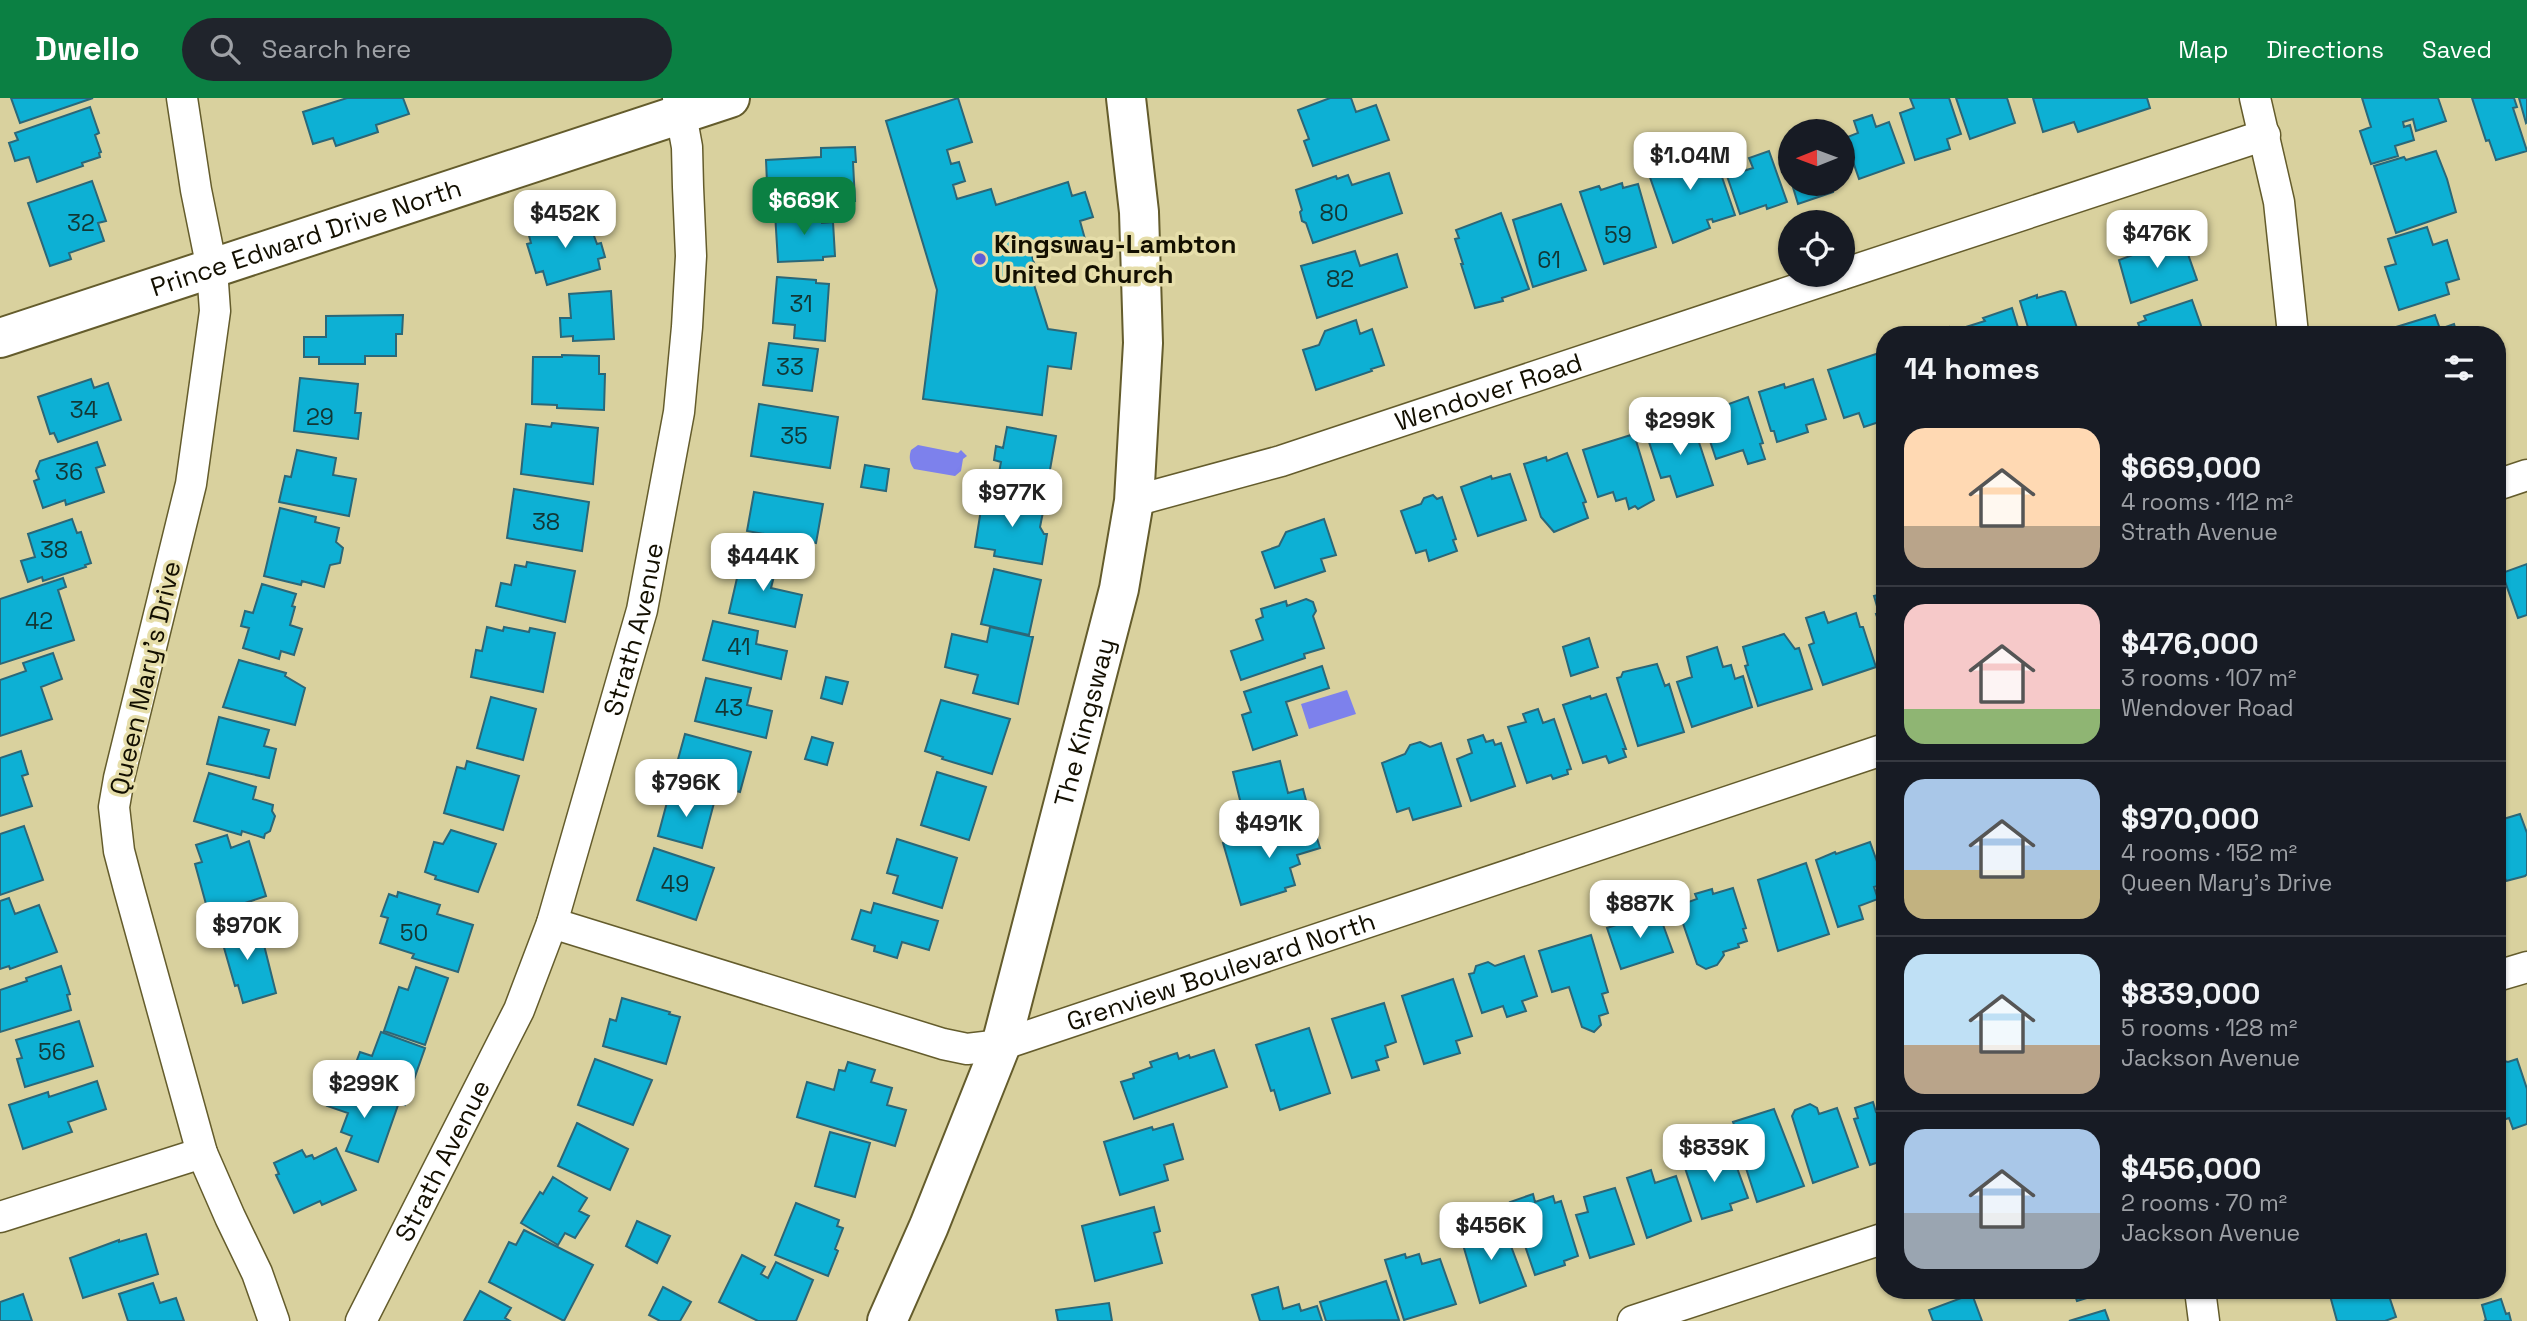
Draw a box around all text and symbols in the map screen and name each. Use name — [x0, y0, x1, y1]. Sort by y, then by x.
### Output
search box — [182, 18, 672, 81]
text: Dwello — [35, 28, 140, 70]
icon: search — [206, 30, 244, 68]
text: Search here — [262, 32, 411, 66]
text: Map — [2178, 34, 2228, 65]
text: Directions — [2266, 34, 2384, 65]
text: Saved — [2422, 34, 2492, 65]
north arrow — [1778, 119, 1855, 196]
map controls — [1778, 119, 1855, 287]
pin: $1.04M — [1633, 132, 1747, 192]
text: $1.04M — [1650, 140, 1730, 170]
street label: Prince Edward Drive North — [146, 170, 466, 304]
pin: $669K — [755, 178, 853, 237]
text: $669K — [769, 185, 839, 215]
pin: $452K — [516, 190, 614, 250]
text: $452K — [530, 198, 600, 228]
house number: 80 — [1319, 198, 1349, 228]
house number: 32 — [67, 208, 95, 238]
button: locate — [1778, 210, 1855, 287]
pin: $476K — [2108, 211, 2206, 270]
text: $476K — [2123, 218, 2191, 248]
house number: 59 — [1604, 220, 1632, 250]
place label: Kingsway-Lambton United Church — [994, 227, 1237, 291]
house number: 61 — [1537, 245, 1561, 275]
marker: Kingsway-Lambton United Church — [972, 251, 988, 267]
house number: 82 — [1326, 264, 1354, 294]
house number: 31 — [789, 289, 813, 319]
street label: Wendover Road — [1390, 345, 1586, 439]
text: 14 homes — [1904, 349, 2040, 388]
icon: filters — [2440, 349, 2478, 387]
house number: 33 — [776, 352, 804, 382]
house number: 34 — [70, 395, 98, 425]
pin: $299K — [1631, 398, 1729, 457]
house number: 29 — [306, 402, 334, 432]
text: $299K — [1645, 405, 1715, 435]
house number: 35 — [780, 421, 808, 451]
text: $669,000 — [2121, 448, 2261, 487]
icon: home — [1960, 456, 2044, 540]
house number: 36 — [55, 457, 83, 487]
pin: $977K — [963, 470, 1061, 529]
text: $977K — [978, 477, 1046, 507]
text: 4 rooms · 112 m² — [2121, 487, 2293, 517]
house number: 38 — [532, 507, 560, 537]
text: Strath Avenue — [2121, 517, 2278, 547]
pin: $444K — [714, 533, 812, 593]
house number: 38 — [40, 535, 68, 565]
street label: Strath Avenue — [595, 540, 671, 720]
text: $444K — [727, 541, 799, 571]
street label: Queen Mary's Drive — [102, 558, 188, 798]
house number: 42 — [25, 606, 53, 636]
text: $476,000 — [2121, 624, 2259, 663]
house number: 41 — [727, 632, 751, 662]
icon: home — [1960, 632, 2044, 716]
street label: The Kingsway — [1046, 634, 1123, 810]
text: 3 rooms · 107 m² — [2121, 663, 2297, 693]
house number: 43 — [715, 693, 743, 723]
text: Wendover Road — [2121, 693, 2294, 723]
pin: $796K — [637, 760, 735, 819]
text: $796K — [651, 767, 721, 797]
text: $970,000 — [2121, 799, 2259, 838]
pin: $491K — [1220, 800, 1318, 860]
icon: home — [1960, 807, 2044, 891]
text: $491K — [1235, 808, 1303, 838]
text: 4 rooms · 152 m² — [2121, 838, 2297, 868]
text: Queen Mary's Drive — [2121, 868, 2332, 898]
house number: 49 — [661, 869, 689, 899]
pin: $887K — [1591, 880, 1689, 940]
text: $887K — [1606, 888, 1674, 918]
pin: $970K — [198, 902, 296, 962]
street label: Grenview Boulevard North — [1062, 904, 1380, 1039]
text: $970K — [212, 910, 282, 940]
house number: 50 — [400, 918, 428, 948]
text: $839,000 — [2121, 974, 2260, 1013]
icon: home — [1960, 982, 2044, 1066]
text: 5 rooms · 128 m² — [2121, 1013, 2297, 1043]
house number: 56 — [38, 1037, 66, 1067]
text: Jackson Avenue — [2121, 1043, 2300, 1073]
pin: $299K — [315, 1060, 413, 1120]
text: $299K — [329, 1068, 399, 1098]
street label: Strath Avenue — [387, 1074, 498, 1247]
pin: $839K — [1665, 1124, 1763, 1184]
text: $839K — [1679, 1132, 1749, 1162]
text: $456,000 — [2121, 1149, 2262, 1188]
icon: home — [1960, 1157, 2044, 1241]
text: 2 rooms · 70 m² — [2121, 1188, 2287, 1218]
pin: $456K — [1442, 1202, 1540, 1262]
text: $456K — [1456, 1210, 1526, 1240]
text: Jackson Avenue — [2121, 1218, 2300, 1248]

